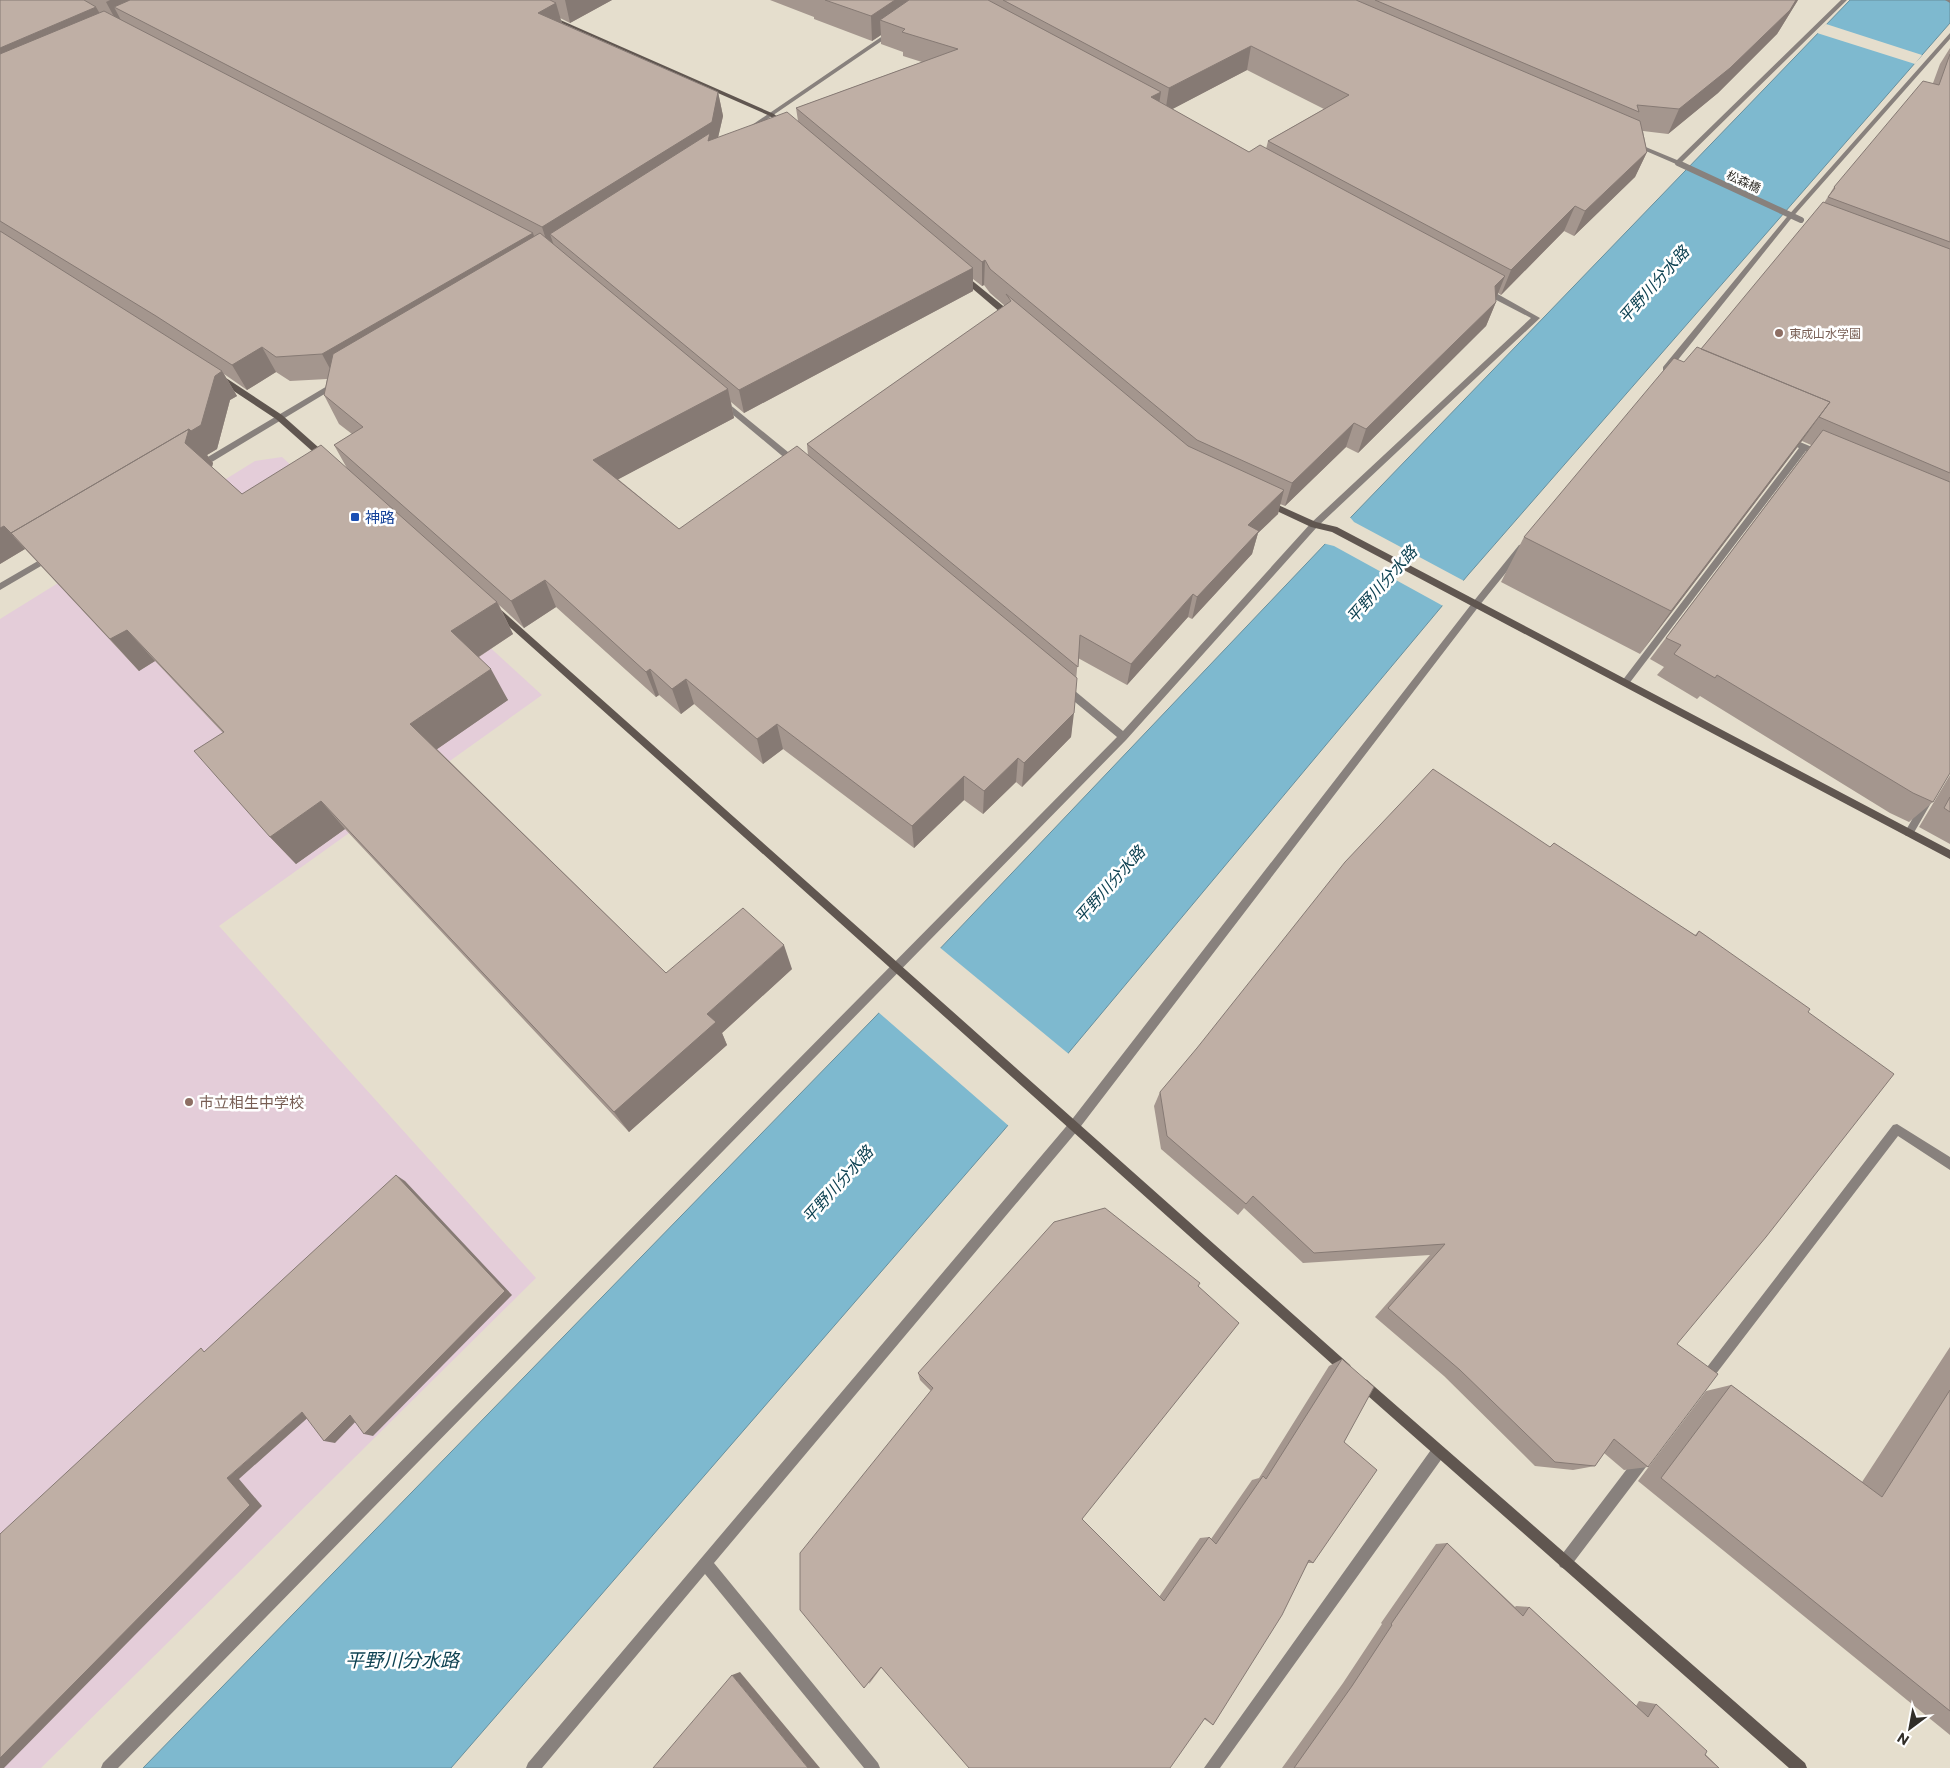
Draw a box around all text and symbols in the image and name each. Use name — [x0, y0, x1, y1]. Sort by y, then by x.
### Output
street label: 松森橋 — [1725, 167, 1763, 195]
water label: 平野川分水路 — [1614, 240, 1694, 326]
place label: 東成山水学園 — [1789, 326, 1861, 340]
marker: 東成山水学園 — [1773, 327, 1785, 339]
place label: 神路 — [365, 508, 395, 526]
marker: 神路 — [349, 511, 361, 523]
water label: 平野川分水路 — [1342, 540, 1422, 626]
water label: 平野川分水路 — [1070, 840, 1150, 926]
place label: 市立相生中学校 — [199, 1093, 304, 1111]
marker: 市立相生中学校 — [183, 1096, 195, 1108]
water label: 平野川分水路 — [798, 1140, 878, 1226]
water label: 平野川分水路 — [345, 1648, 461, 1671]
north arrow — [1885, 1703, 1935, 1753]
text: N — [1894, 1729, 1912, 1749]

